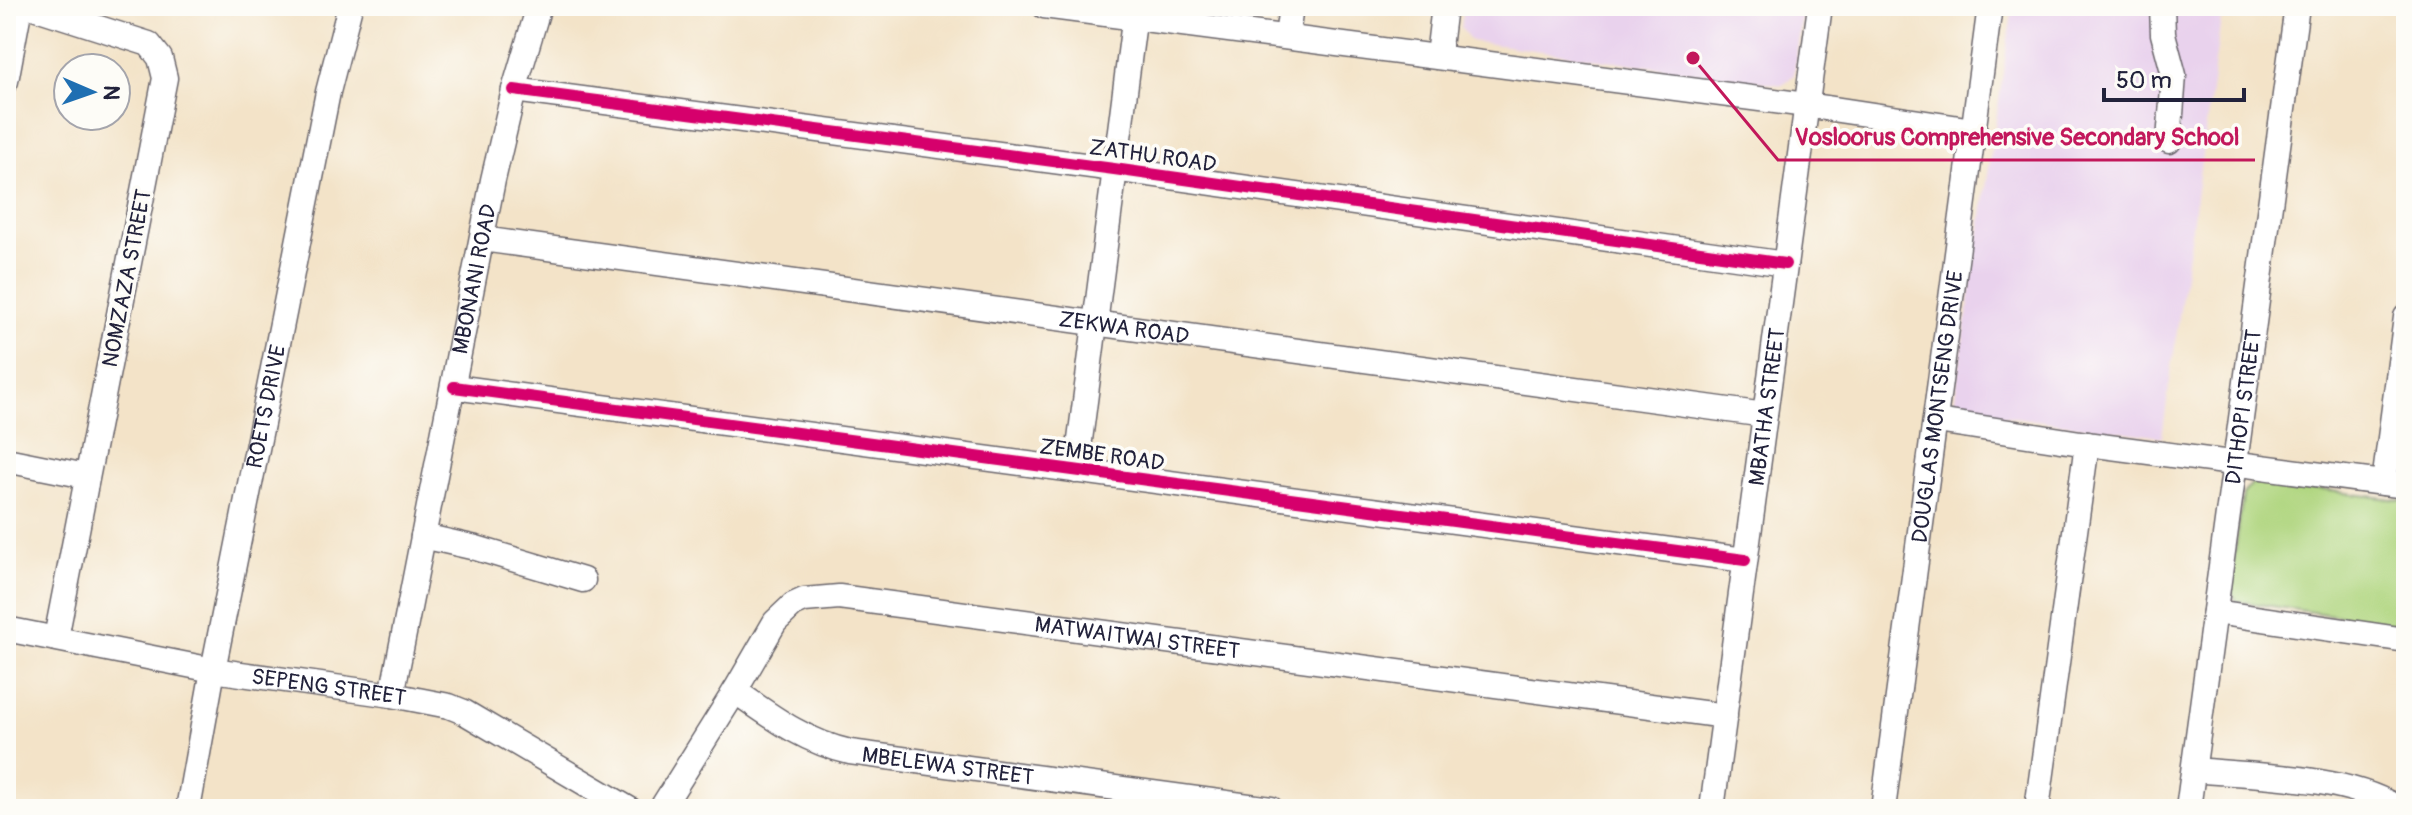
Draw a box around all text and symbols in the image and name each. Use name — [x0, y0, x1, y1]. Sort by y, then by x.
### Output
north arrow — [52, 52, 132, 132]
scale bar — [2104, 52, 2244, 102]
text: 50 m — [2116, 66, 2172, 95]
text: N — [97, 85, 125, 101]
callout: Vosloorus Comprehensive Secondary School — [1778, 112, 2255, 160]
text: Vosloorus Comprehensive Secondary School — [1795, 123, 2239, 152]
street label: ZATHU ROAD — [1088, 133, 1218, 179]
street label: NOMZAZA STREET — [96, 187, 158, 370]
street label: MBONANI ROAD — [446, 202, 503, 356]
street label: DOUGLAS MONTSENG DRIVE — [1906, 269, 1970, 545]
street label: ZEKWA ROAD — [1057, 305, 1191, 351]
street label: MBATHA STREET — [1743, 326, 1792, 487]
street label: DITHOPI STREET — [2219, 328, 2268, 486]
street label: ROETS DRIVE — [240, 342, 292, 471]
street label: ZEMBE ROAD — [1038, 432, 1166, 478]
street label: MATWAITWAI STREET — [1033, 610, 1241, 666]
street label: SEPENG STREET — [250, 663, 408, 712]
street label: MBELEWA STREET — [860, 741, 1035, 792]

